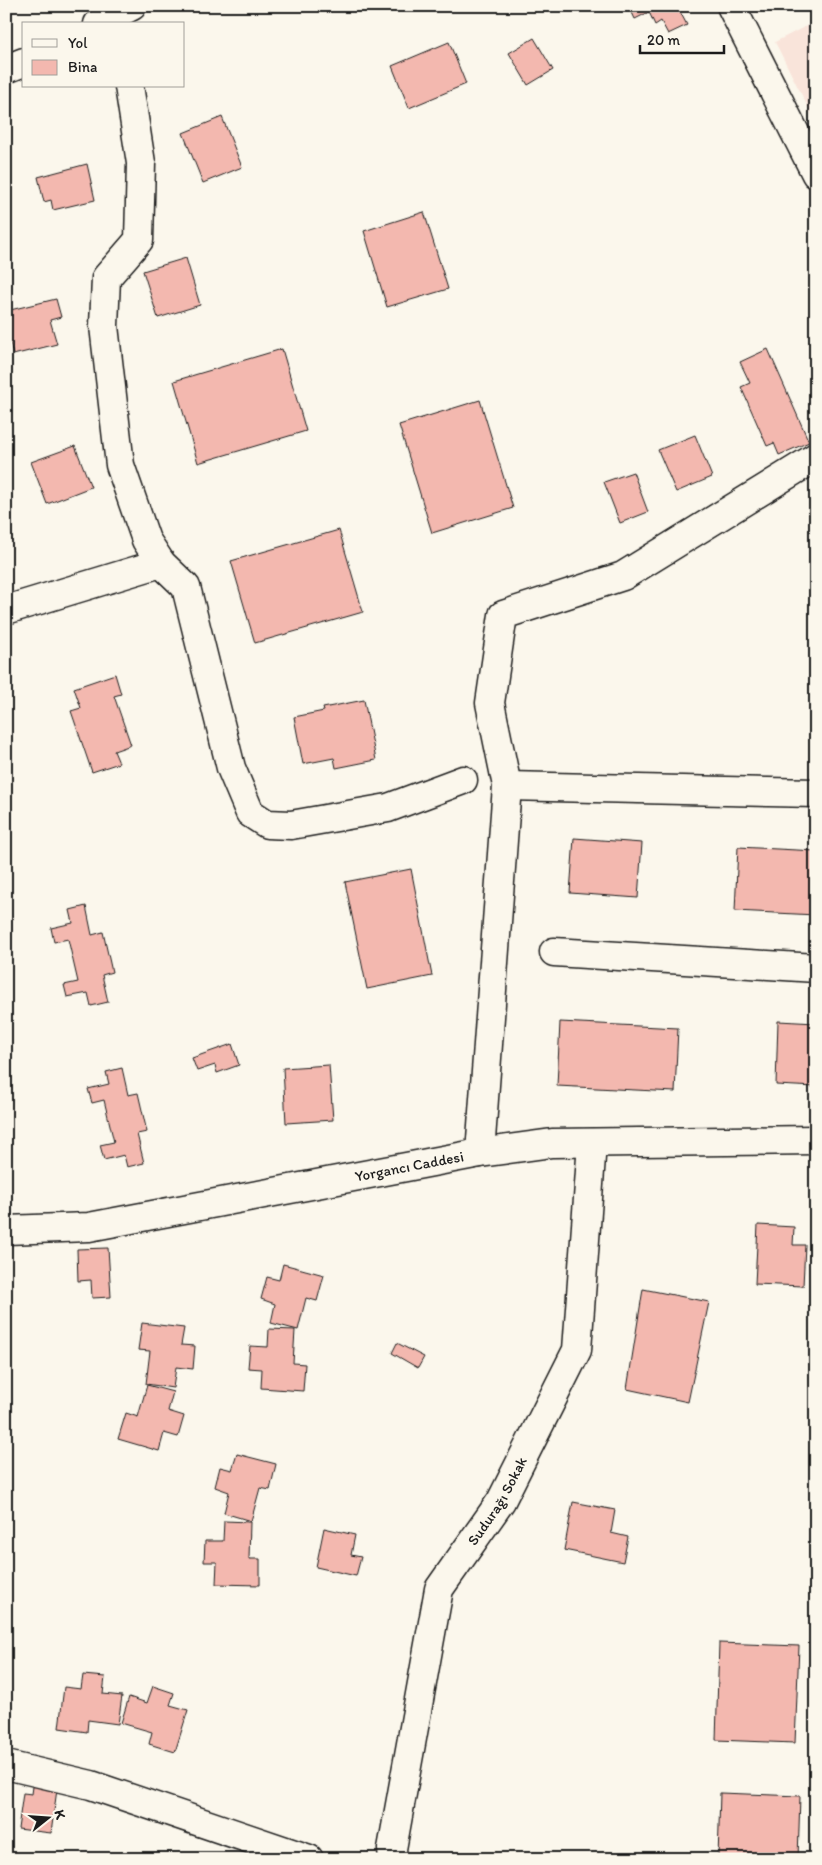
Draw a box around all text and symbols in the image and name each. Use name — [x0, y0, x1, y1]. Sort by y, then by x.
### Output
legend — [22, 22, 185, 88]
scale bar — [640, 22, 723, 54]
text: 20 m — [647, 31, 681, 49]
text: Yol — [68, 34, 88, 52]
text: Bina — [68, 58, 98, 76]
street label: Yorgancı Caddesi — [353, 1147, 465, 1186]
street label: Sudurağı Sokak — [464, 1453, 531, 1549]
north arrow — [22, 1792, 72, 1842]
text: K — [51, 1808, 70, 1822]

